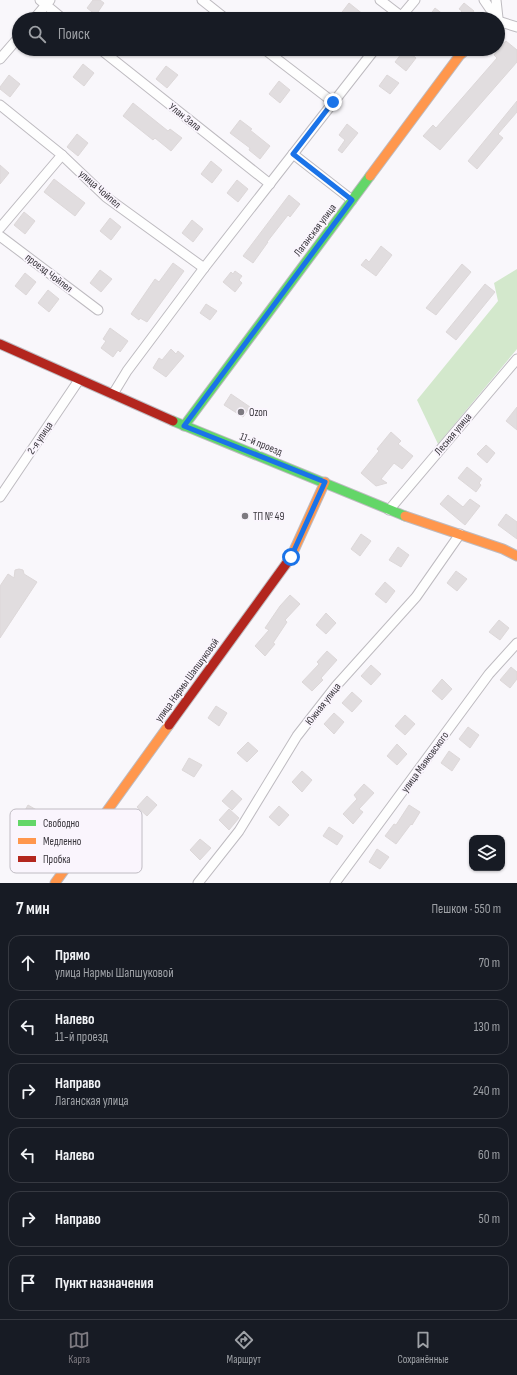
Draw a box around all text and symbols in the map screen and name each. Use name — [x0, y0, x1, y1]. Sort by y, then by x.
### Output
search box — [12, 12, 505, 56]
icon: search — [26, 23, 48, 45]
text: Поиск — [58, 25, 90, 44]
route end — [324, 93, 342, 111]
street label: Улан Зала — [166, 100, 204, 134]
street label: улица Чойпел — [76, 167, 124, 211]
street label: Лаганская улица — [291, 201, 339, 259]
street label: проезд Чойпел — [23, 251, 75, 295]
place label: Ozon — [249, 406, 268, 419]
marker: Ozon — [236, 407, 246, 417]
street label: Лесная улица — [432, 410, 474, 458]
street label: 2-я улица — [24, 419, 56, 457]
street label: 11-й проезд — [238, 430, 285, 459]
place label: ТП № 49 — [253, 510, 284, 523]
marker: ТП № 49 — [240, 511, 250, 521]
route start — [282, 548, 300, 566]
street label: улица Нармы Шапшуковой — [152, 636, 222, 724]
street label: Южная улица — [302, 680, 344, 728]
street label: улица Маяковского — [399, 729, 452, 795]
legend — [10, 809, 142, 873]
text: Свободно — [43, 817, 80, 830]
text: Медленно — [43, 835, 82, 848]
map controls — [469, 835, 505, 871]
button: layers — [469, 835, 505, 871]
text: Пробка — [43, 853, 71, 866]
text: 7 мин — [16, 899, 50, 919]
text: Пешком · 550 m — [431, 901, 501, 917]
text: Прямо — [55, 946, 90, 965]
icon: ahead — [17, 952, 39, 974]
text: 70 m — [479, 955, 500, 971]
text: улица Нармы Шапшуковой — [55, 965, 174, 981]
text: Налево — [55, 1010, 95, 1029]
icon: left — [17, 1016, 39, 1038]
text: 130 m — [474, 1019, 500, 1035]
text: 11-й проезд — [55, 1029, 108, 1045]
text: Направо — [55, 1074, 101, 1093]
icon: right — [17, 1080, 39, 1102]
text: 240 m — [473, 1083, 500, 1099]
text: Лаганская улица — [55, 1093, 129, 1109]
icon: left — [17, 1144, 39, 1166]
text: Налево — [55, 1146, 95, 1165]
text: 60 m — [478, 1147, 500, 1163]
icon: right — [17, 1208, 39, 1230]
text: Направо — [55, 1210, 101, 1229]
text: 50 m — [479, 1211, 500, 1227]
icon: arrive — [17, 1272, 39, 1294]
text: Пункт назначения — [55, 1274, 153, 1293]
tab: Карта — [68, 1329, 90, 1366]
tab: Маршрут — [227, 1329, 261, 1366]
tab: Сохранённые — [397, 1329, 449, 1366]

